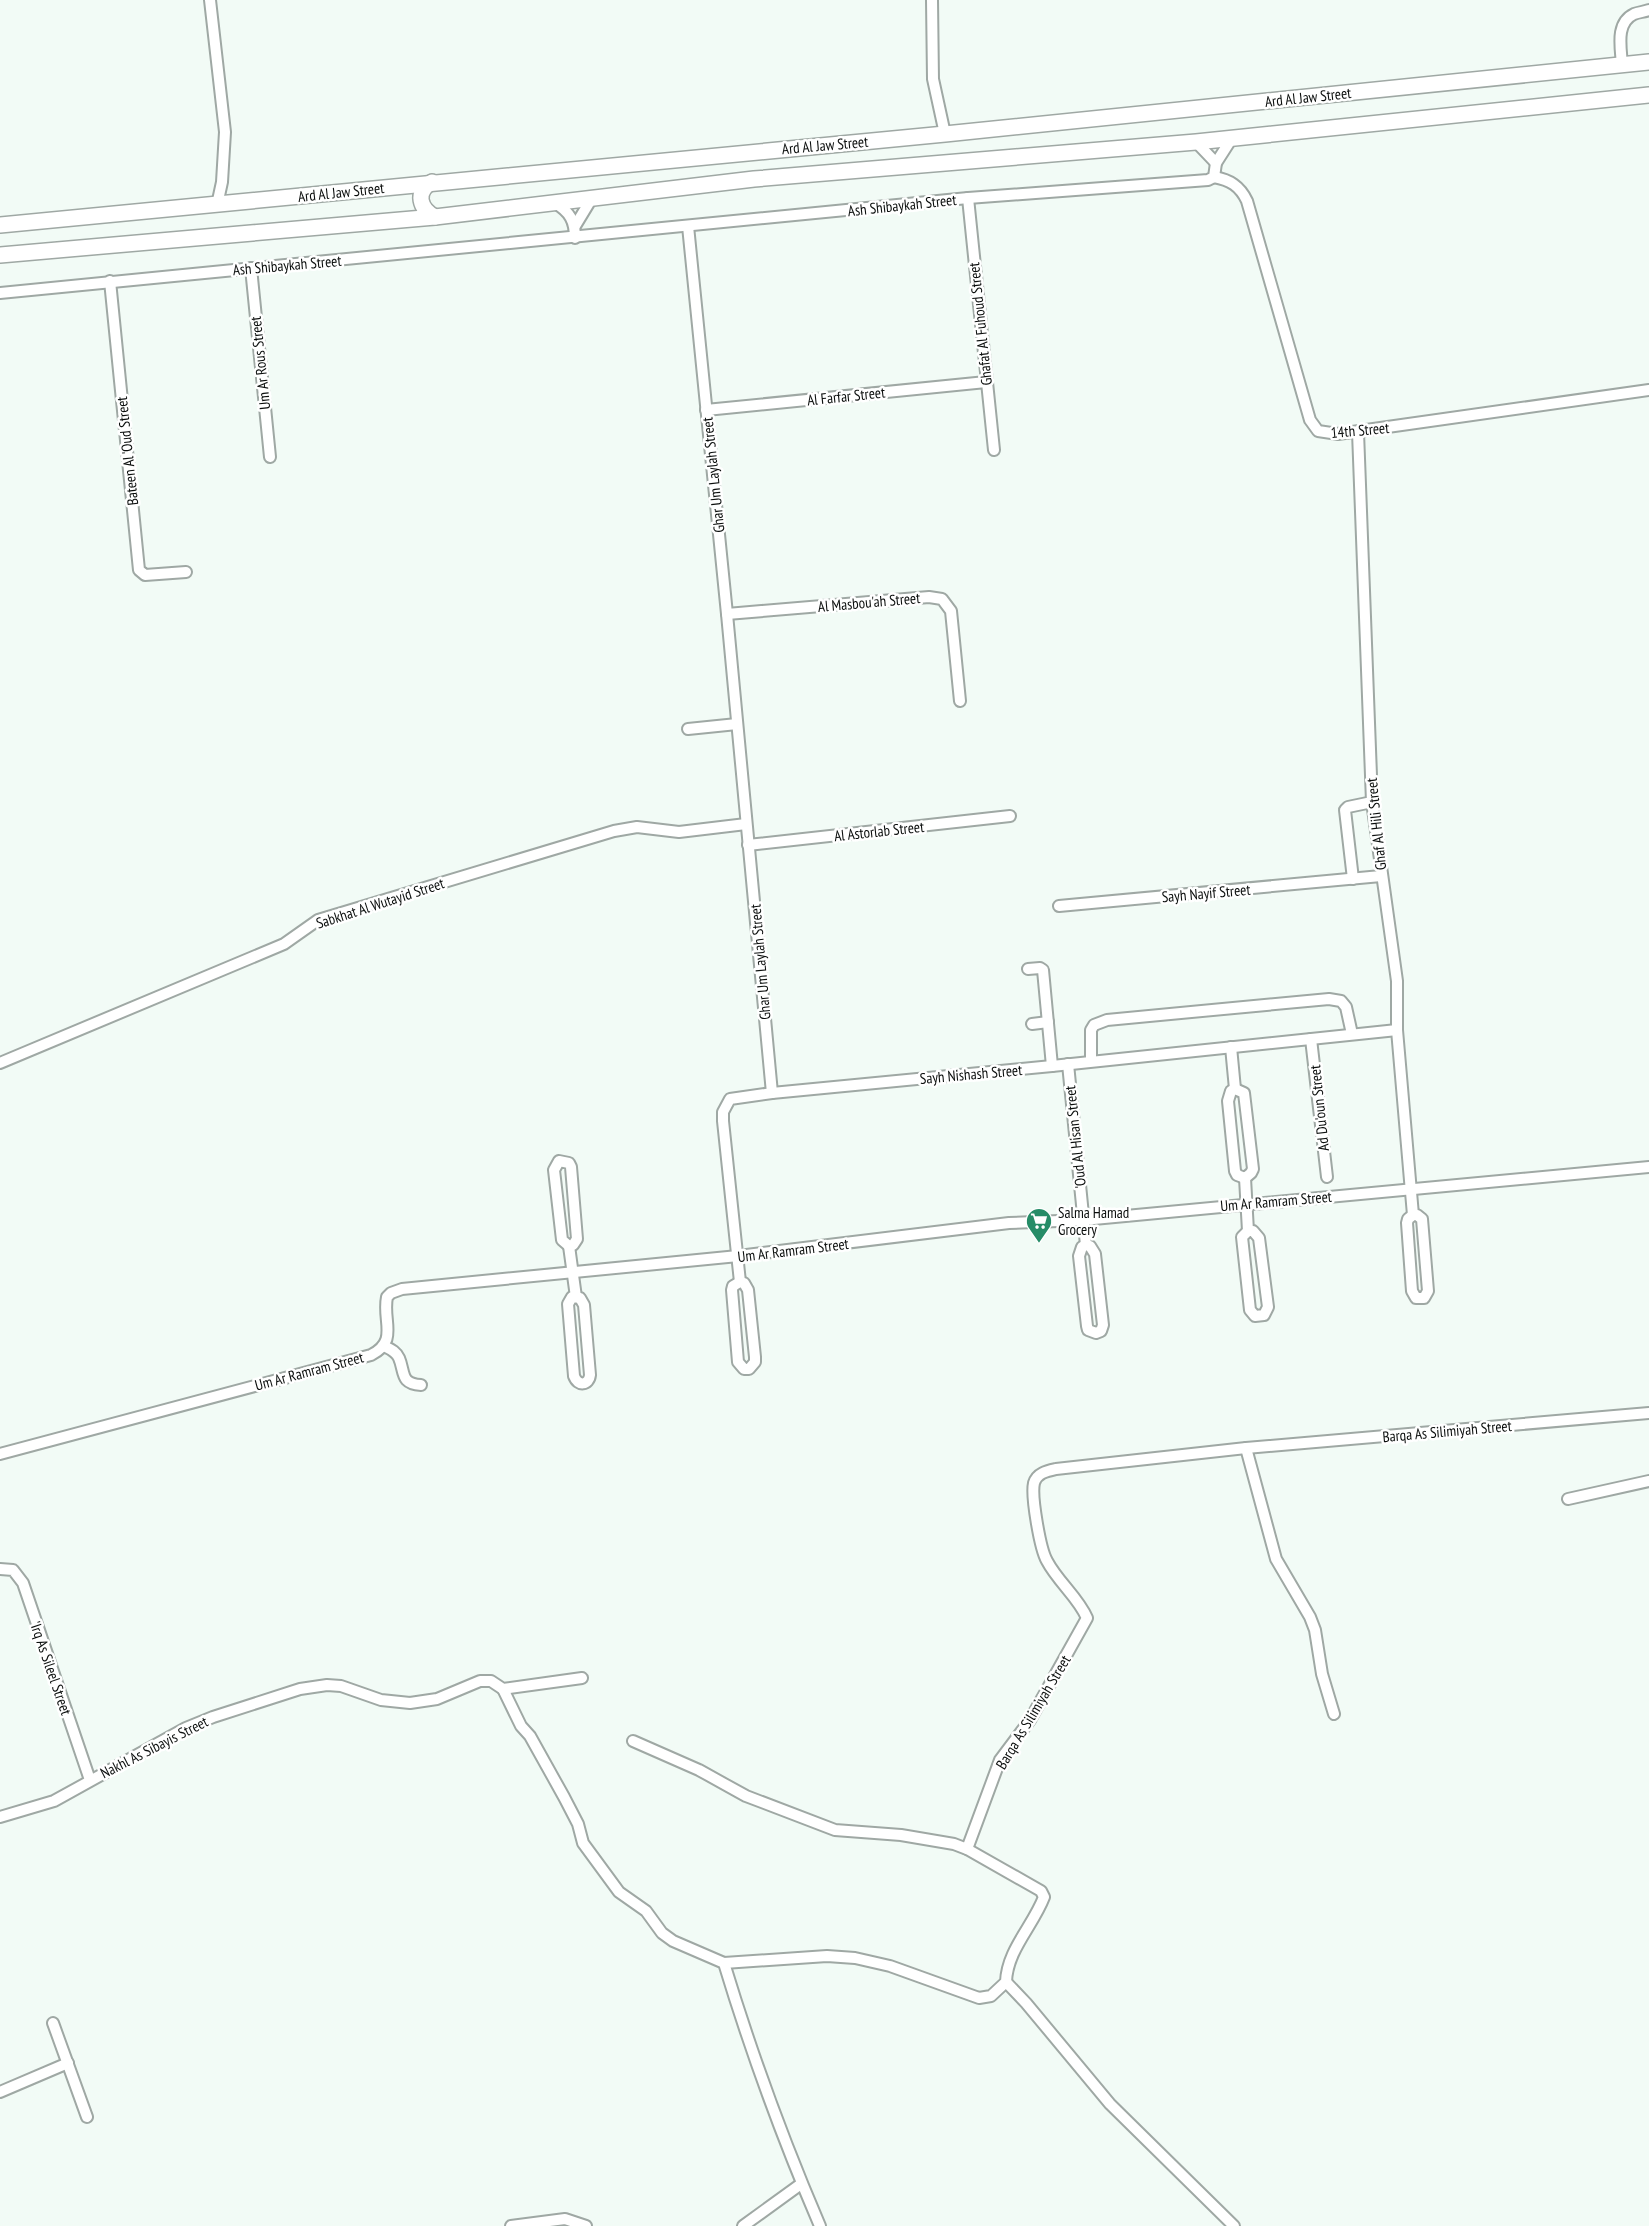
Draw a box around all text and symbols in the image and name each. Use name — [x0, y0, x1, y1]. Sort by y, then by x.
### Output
street label: Ard Al Jaw Street — [1264, 83, 1352, 111]
street label: Ard Al Jaw Street — [781, 132, 869, 158]
street label: Ard Al Jaw Street — [297, 178, 385, 206]
street label: Ash Shibaykah Street — [847, 190, 957, 220]
street label: Ash Shibaykah Street — [232, 251, 342, 279]
street label: Ghafat Al Fuhoud Street — [964, 262, 996, 386]
street label: Um Ar Rous Street — [246, 315, 274, 411]
street label: Al Farfar Street — [806, 382, 886, 410]
street label: Bateen Al 'Oud Street — [112, 396, 142, 506]
street label: Ghar Um Laylah Street — [697, 416, 729, 534]
street label: 14th Street — [1330, 418, 1390, 442]
street label: Al Masbou'ah Street — [817, 588, 921, 616]
street label: Ghaf Al Hili Street — [1362, 777, 1390, 871]
street label: Al Astorlab Street — [833, 817, 925, 845]
street label: Sabkhat Al Wutayid Street — [314, 873, 446, 933]
street label: Sayh Nayif Street — [1161, 880, 1251, 906]
street label: Ghar Um Laylah Street — [745, 903, 775, 1021]
street label: Sayh Nishash Street — [919, 1060, 1023, 1088]
street label: Ad Du'oun Street — [1305, 1064, 1333, 1152]
street label: 'Oud Al Hisan Street — [1060, 1085, 1090, 1189]
street label: Um Ar Ramram Street — [1219, 1187, 1333, 1215]
place label: Salma Hamad Grocery — [1058, 1203, 1129, 1239]
supermarket icon: Salma Hamad Grocery — [1024, 1206, 1054, 1244]
street label: Um Ar Ramram Street — [736, 1234, 850, 1266]
street label: Um Ar Ramram Street — [253, 1347, 365, 1395]
street label: Barqa As Silimiyah Street — [1382, 1416, 1512, 1446]
street label: 'Irq As Sileel Street — [26, 1619, 76, 1717]
street label: Barqa As Silimiyah Street — [991, 1652, 1075, 1772]
street label: Nakhl As Sibayis Street — [97, 1712, 211, 1782]

